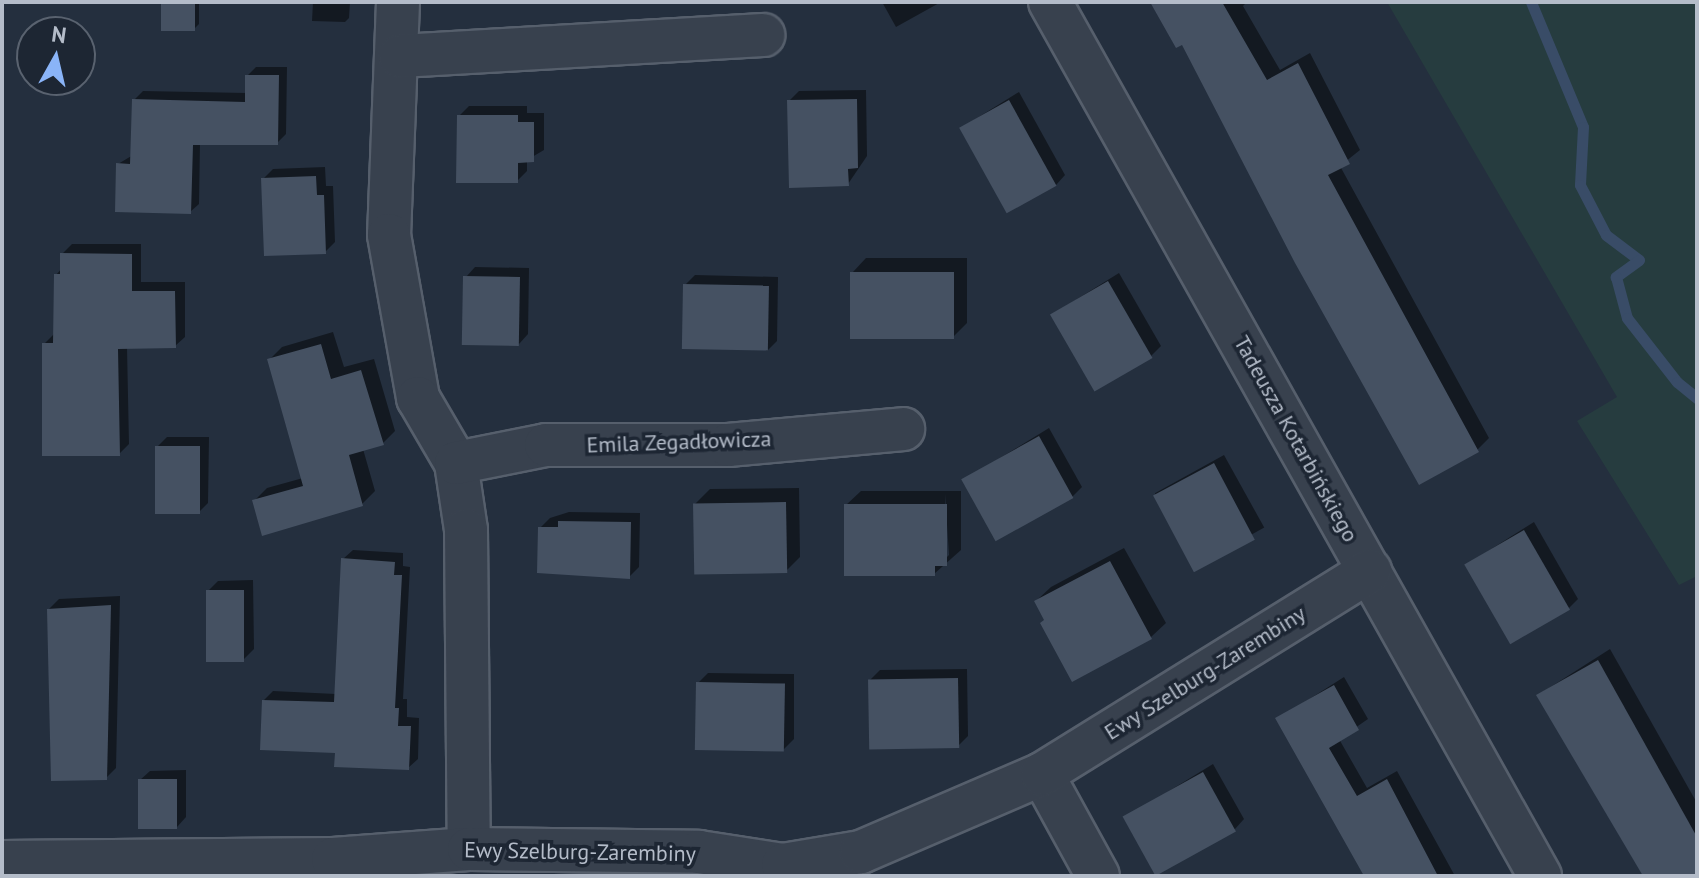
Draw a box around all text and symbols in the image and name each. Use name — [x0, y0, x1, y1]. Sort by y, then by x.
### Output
north arrow — [16, 16, 96, 96]
text: N — [50, 19, 68, 49]
street label: Tadeusza Kotarbińskiego — [1228, 331, 1364, 547]
street label: Emila Zegadłowicza — [586, 426, 772, 458]
street label: Ewy Szelburg-Zarembiny — [1099, 600, 1311, 746]
street label: Ewy Szelburg-Zarembiny — [463, 837, 697, 867]

